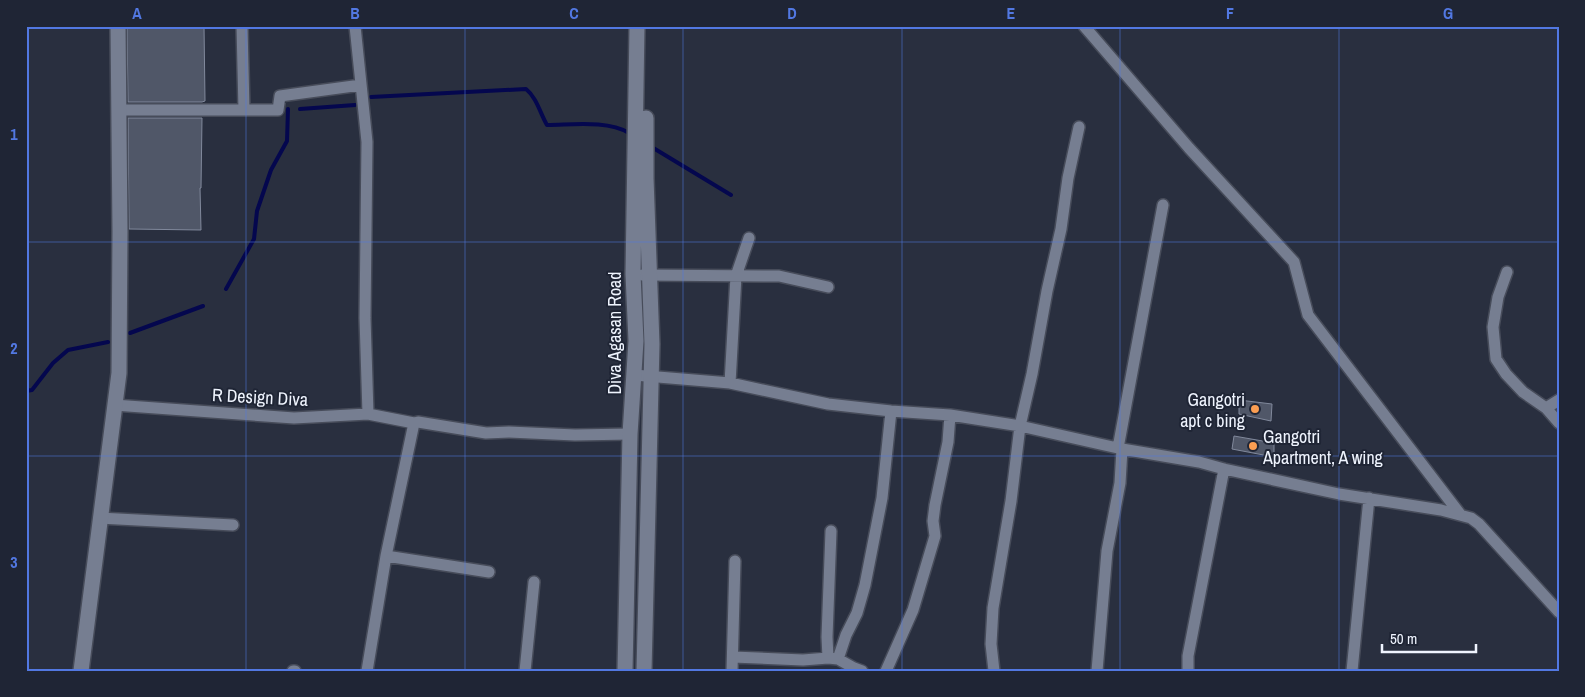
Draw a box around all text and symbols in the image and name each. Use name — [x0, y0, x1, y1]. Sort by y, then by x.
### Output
text: A — [132, 2, 142, 24]
text: B — [350, 2, 360, 24]
text: C — [569, 2, 579, 24]
text: D — [787, 2, 797, 24]
text: E — [1007, 2, 1016, 24]
text: F — [1226, 2, 1234, 24]
text: G — [1443, 2, 1453, 24]
text: 1 — [10, 123, 18, 145]
street label: Diva Agasan Road — [602, 271, 627, 395]
text: 2 — [10, 337, 18, 359]
street label: R Design Diva — [211, 382, 309, 412]
place label: Gangotri apt c bing — [1180, 387, 1246, 433]
marker: Gangotri apt c bing — [1249, 403, 1261, 415]
place label: Gangotri Apartment, A wing — [1262, 424, 1384, 470]
marker: Gangotri Apartment, A wing — [1247, 440, 1259, 452]
text: 3 — [10, 551, 18, 573]
scale bar — [1382, 622, 1476, 654]
text: 50 m — [1390, 628, 1417, 649]

